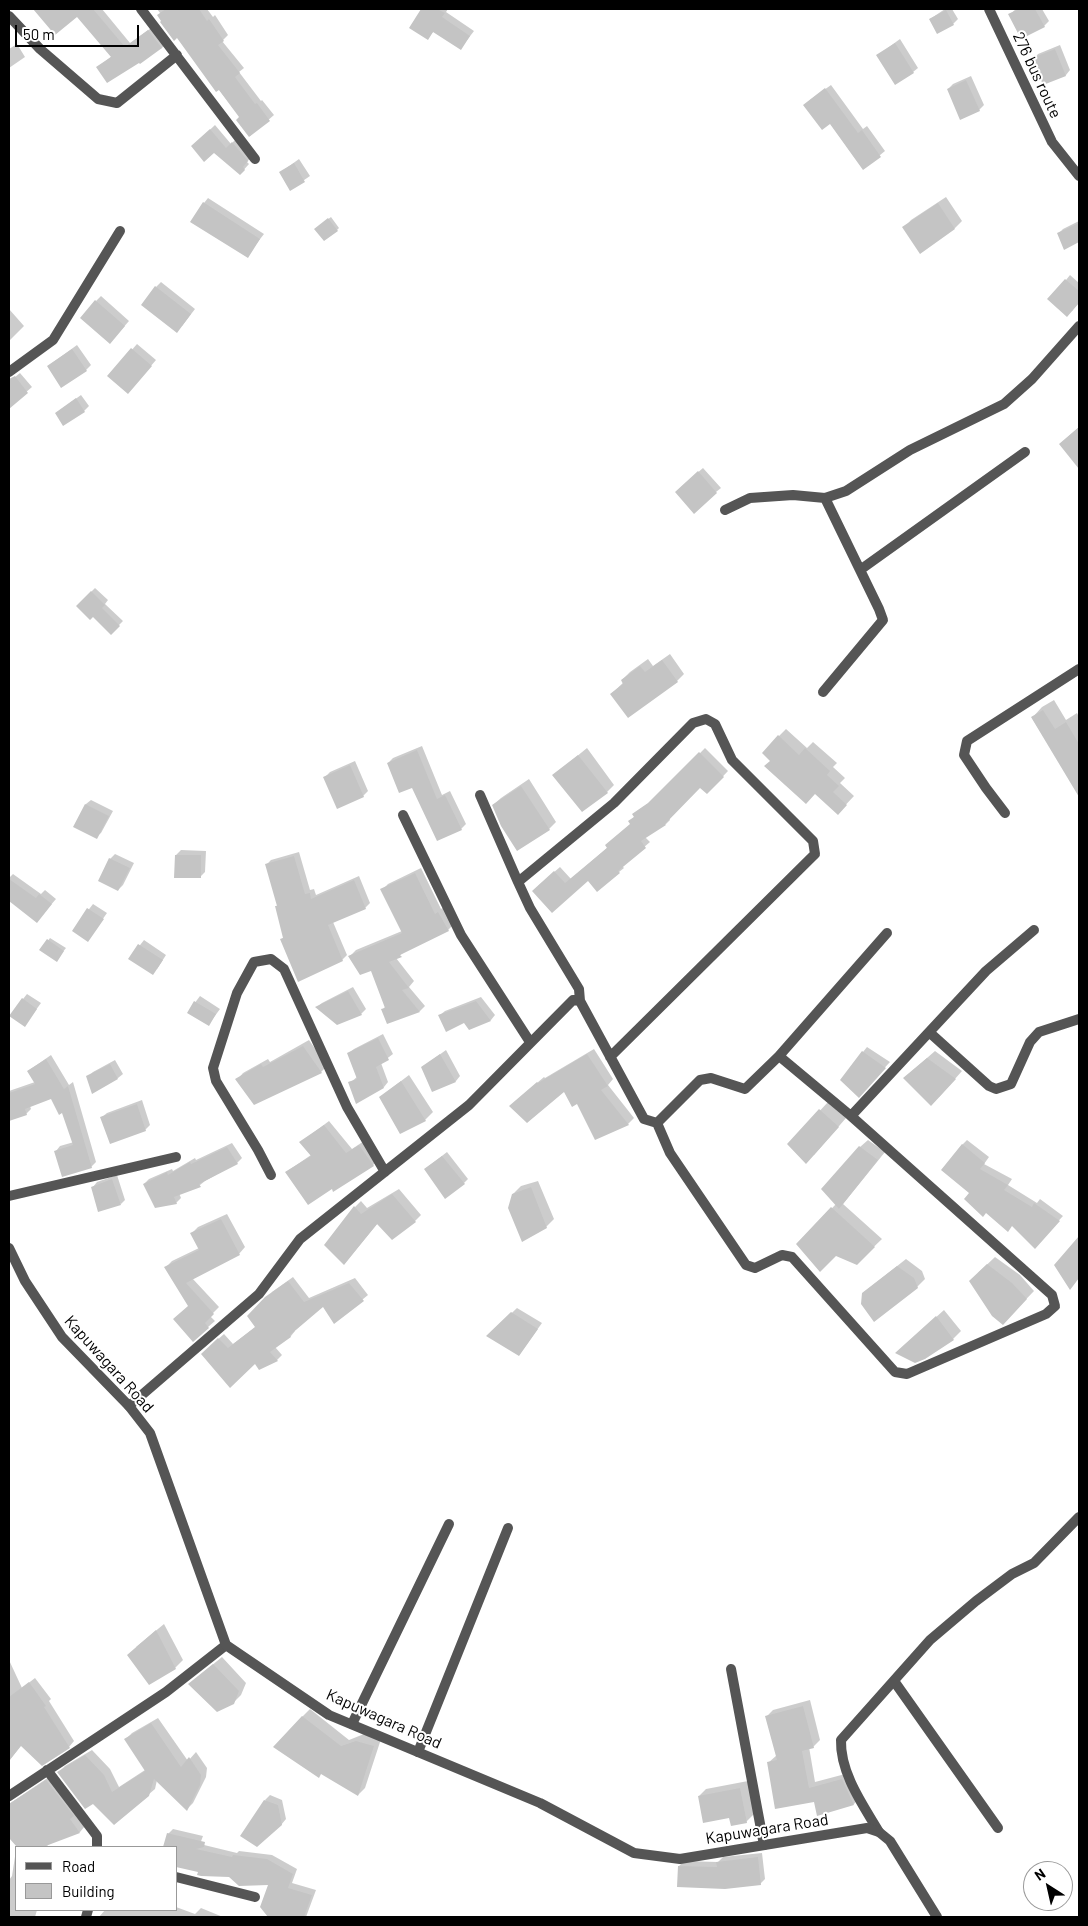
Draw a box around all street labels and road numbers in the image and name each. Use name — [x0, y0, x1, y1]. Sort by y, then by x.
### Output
street label: 276 bus route — [1009, 29, 1065, 121]
street label: Kapuwagara Road — [60, 1311, 158, 1417]
street label: Kapuwagara Road — [323, 1685, 445, 1753]
street label: Kapuwagara Road — [704, 1810, 830, 1848]

